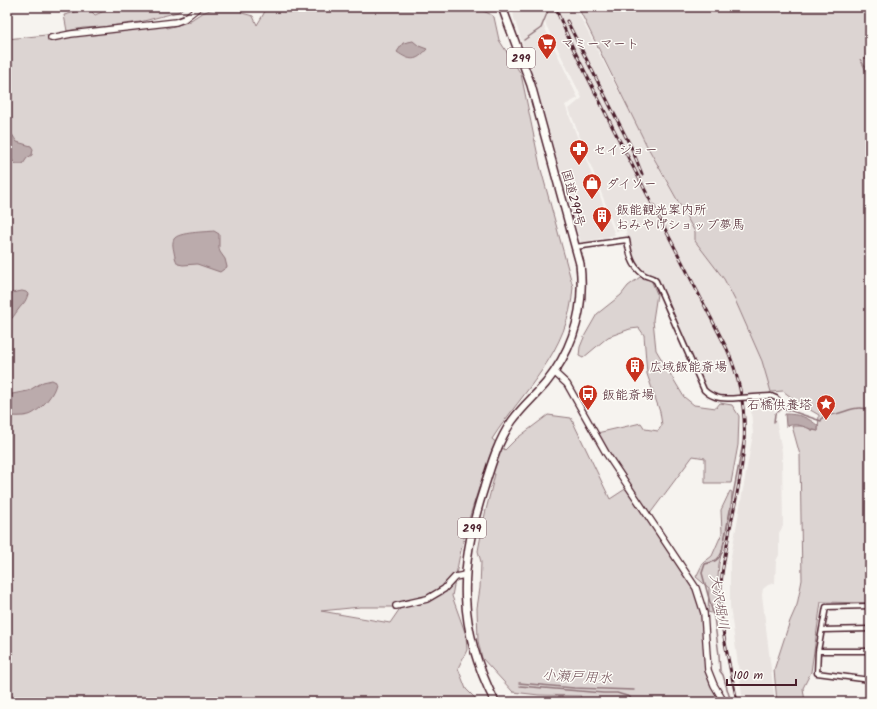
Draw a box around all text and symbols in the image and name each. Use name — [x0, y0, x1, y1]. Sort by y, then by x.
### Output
supermarket icon: マミーマート — [536, 32, 558, 60]
place label: マミーマート — [561, 34, 639, 55]
road number: 299 — [507, 48, 535, 68]
pharmacy icon: セイジョー — [568, 138, 590, 166]
place label: セイジョー — [593, 140, 658, 161]
street label: 国道299号 — [555, 167, 590, 230]
shop icon: ダイソー — [581, 172, 603, 200]
place label: ダイソー — [606, 174, 657, 195]
place label: 飯能観光案内所 おみやげショップ夢馬 — [616, 200, 745, 236]
building icon: 飯能観光案内所 おみやげショップ夢馬 — [591, 205, 613, 233]
building icon: 広域飯能斎場 — [624, 355, 646, 383]
place label: 広域飯能斎場 — [649, 357, 727, 378]
bus stop icon: 飯能斎場 — [577, 383, 599, 411]
place label: 飯能斎場 — [602, 385, 654, 406]
place icon: 石橋供養塔 — [815, 393, 837, 421]
place label: 石橋供養塔 — [747, 395, 812, 416]
road number: 299 — [458, 518, 486, 538]
water label: 大沢堀川 — [703, 573, 735, 632]
scale bar — [727, 661, 796, 687]
water label: 小瀬戸用水 — [541, 664, 612, 690]
text: 100 m — [733, 666, 764, 685]

